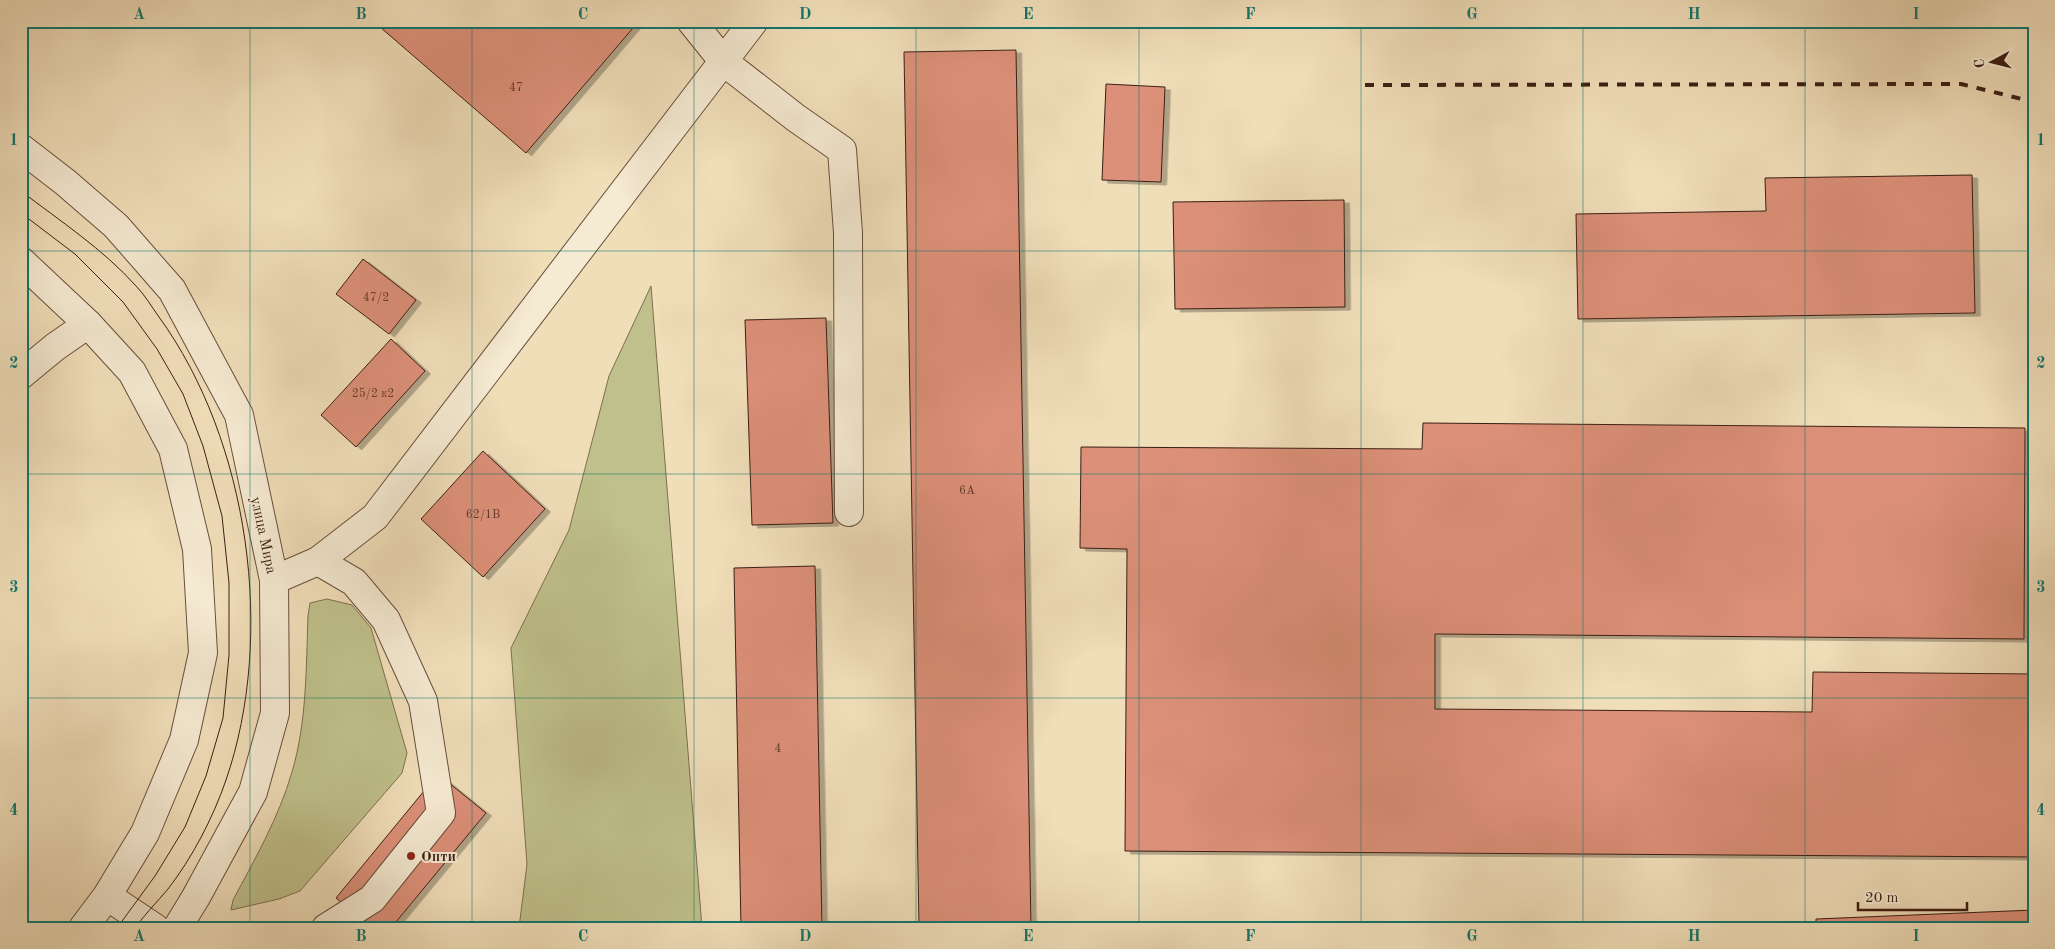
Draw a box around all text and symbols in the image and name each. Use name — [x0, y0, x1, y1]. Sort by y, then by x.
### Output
text: A — [133, 7, 145, 23]
text: B — [355, 7, 367, 23]
text: C — [578, 7, 588, 23]
text: D — [799, 7, 811, 23]
text: E — [1022, 7, 1034, 23]
text: F — [1245, 7, 1256, 23]
text: G — [1466, 7, 1478, 23]
text: H — [1687, 7, 1701, 23]
text: I — [1912, 7, 1920, 23]
north arrow — [1968, 38, 2018, 88]
text: С — [1973, 58, 1988, 69]
house number: 47 — [509, 82, 523, 94]
text: 1 — [9, 133, 19, 149]
text: 1 — [2036, 133, 2046, 149]
house number: 47/2 — [363, 292, 389, 304]
text: 2 — [9, 356, 19, 372]
text: 2 — [2036, 356, 2046, 372]
house number: 25/2 к2 — [352, 387, 394, 400]
house number: 6А — [959, 485, 975, 497]
street label: улица Мира — [247, 495, 278, 576]
house number: 62/1В — [466, 509, 500, 521]
text: 3 — [9, 580, 19, 596]
text: 3 — [2036, 580, 2046, 596]
house number: 4 — [775, 743, 782, 755]
text: 4 — [9, 803, 19, 819]
text: 4 — [2036, 803, 2046, 819]
marker: Опти — [405, 850, 417, 862]
place label: Опти — [421, 850, 456, 865]
scale bar — [1858, 879, 1966, 911]
text: 20 m — [1865, 891, 1899, 906]
text: A — [133, 929, 145, 945]
text: B — [355, 929, 367, 945]
text: C — [578, 929, 588, 945]
text: D — [799, 929, 811, 945]
text: E — [1022, 929, 1034, 945]
text: F — [1245, 929, 1256, 945]
text: G — [1466, 929, 1478, 945]
text: H — [1687, 929, 1701, 945]
text: I — [1912, 929, 1920, 945]

